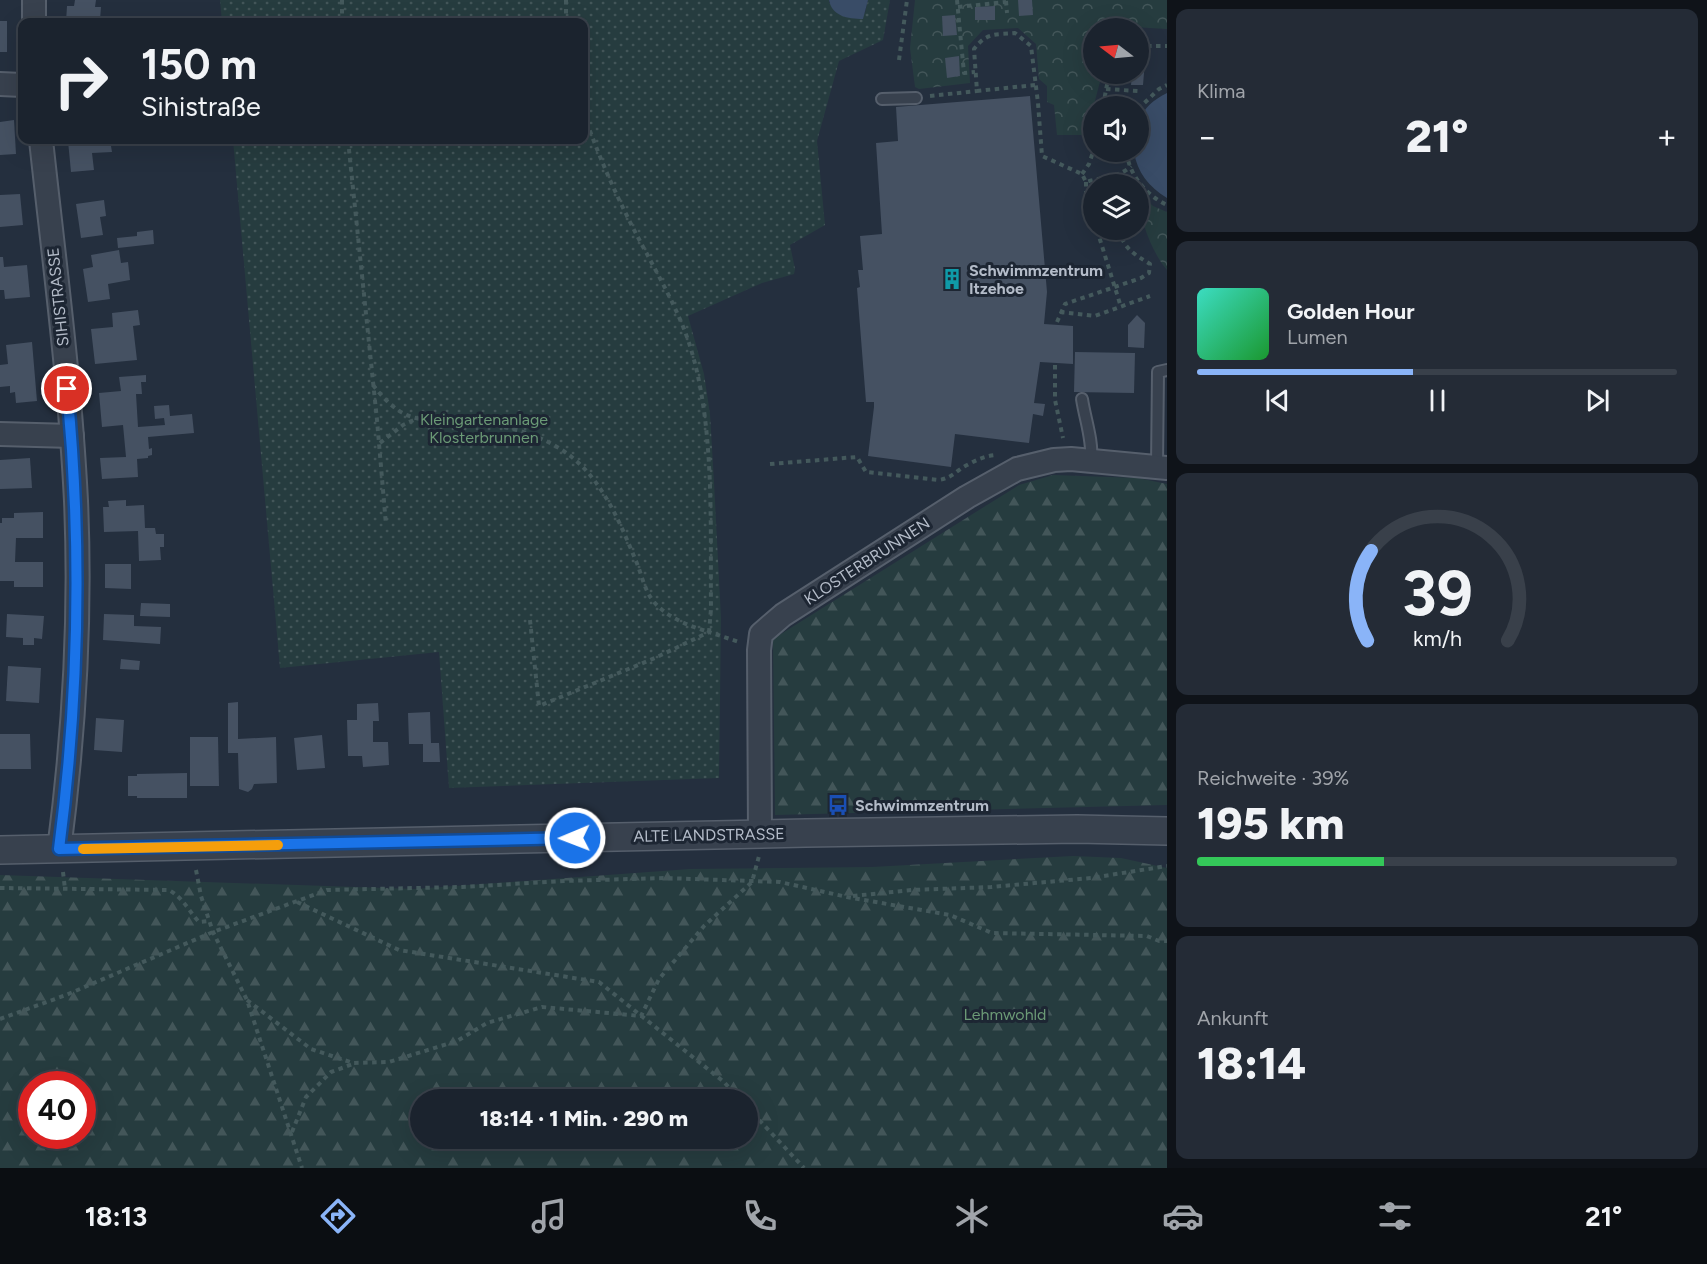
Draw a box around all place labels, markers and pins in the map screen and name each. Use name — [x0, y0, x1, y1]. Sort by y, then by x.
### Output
place label: Schwimmzentrum Itzehoe — [969, 261, 1103, 298]
building icon: Schwimmzentrum Itzehoe — [940, 267, 964, 291]
pin — [41, 363, 92, 414]
bus stop icon: Schwimmzentrum — [826, 793, 850, 817]
place label: Schwimmzentrum — [855, 796, 989, 815]

